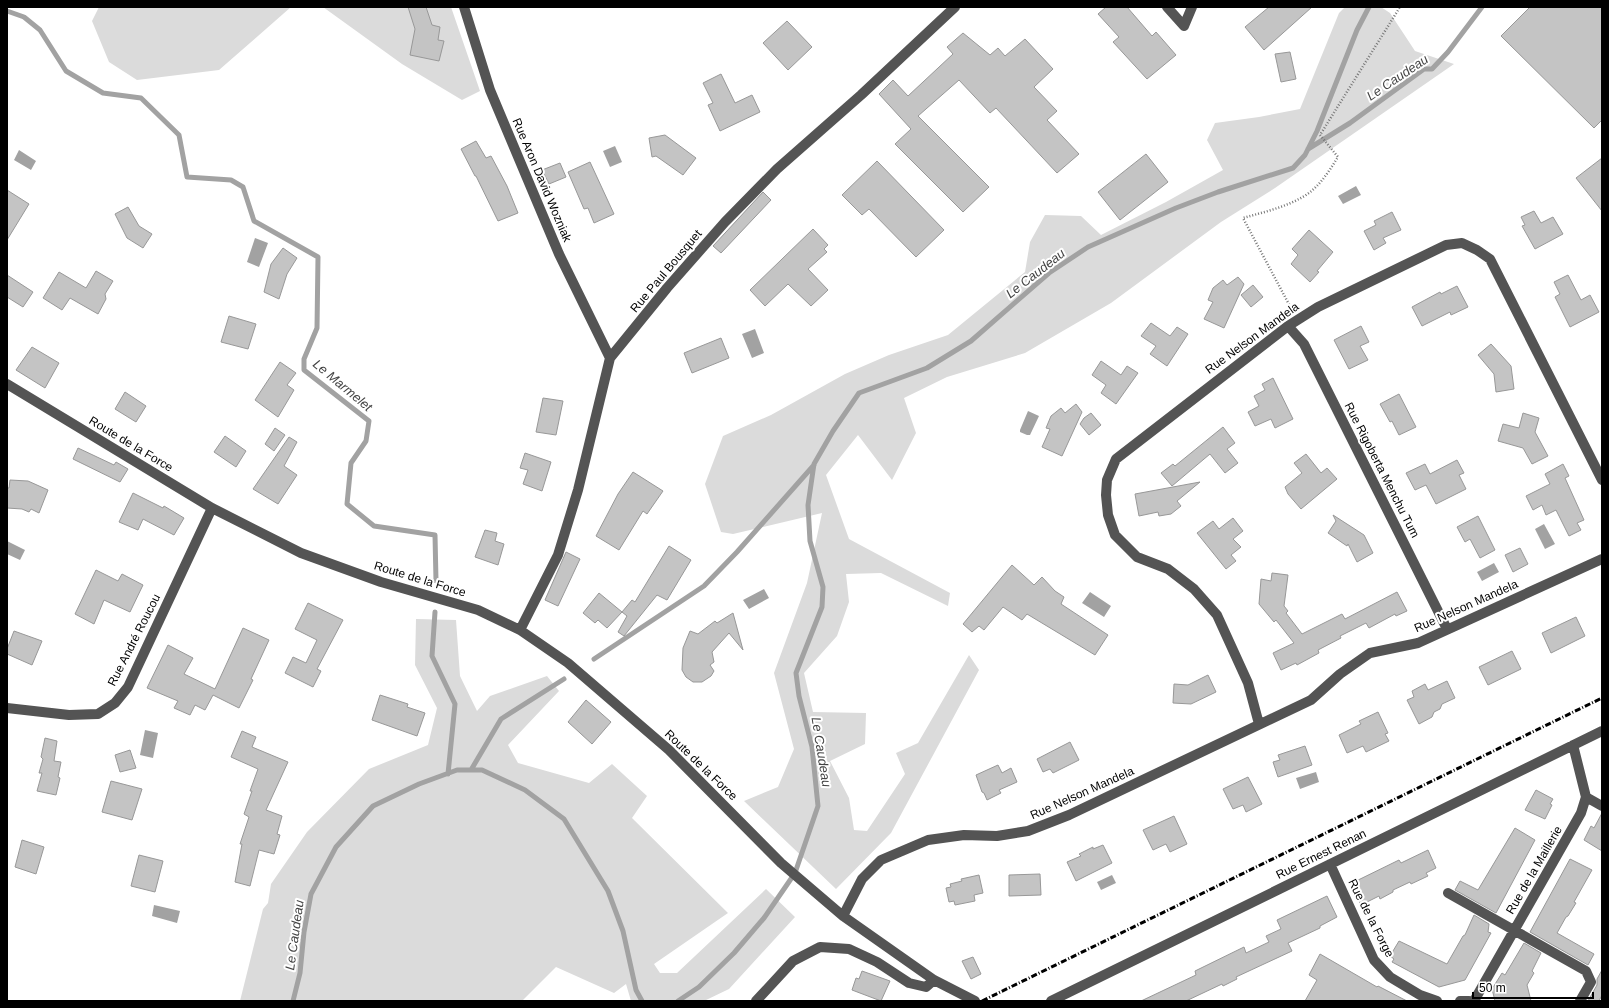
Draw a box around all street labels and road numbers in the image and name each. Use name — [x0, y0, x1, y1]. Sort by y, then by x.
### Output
street label: Rue Aron David Wozniak — [510, 116, 575, 245]
street label: Rue Paul Bousquet — [627, 226, 705, 315]
street label: Rue Nelson Mandela — [1203, 299, 1302, 377]
street label: Rue Rigoberta Menchu Tum — [1342, 400, 1422, 540]
street label: Route de la Force — [87, 413, 176, 475]
street label: Route de la Force — [372, 558, 468, 600]
street label: Rue Nelson Mandela — [1412, 577, 1520, 635]
street label: Rue André Roucou — [105, 592, 163, 688]
street label: Route de la Force — [662, 727, 740, 803]
street label: Rue Nelson Mandela — [1028, 764, 1136, 822]
street label: Rue de la Maillerie — [1503, 823, 1565, 917]
street label: Rue Ernest Renan — [1274, 826, 1368, 882]
street label: Rue de la Forge — [1345, 876, 1397, 960]

